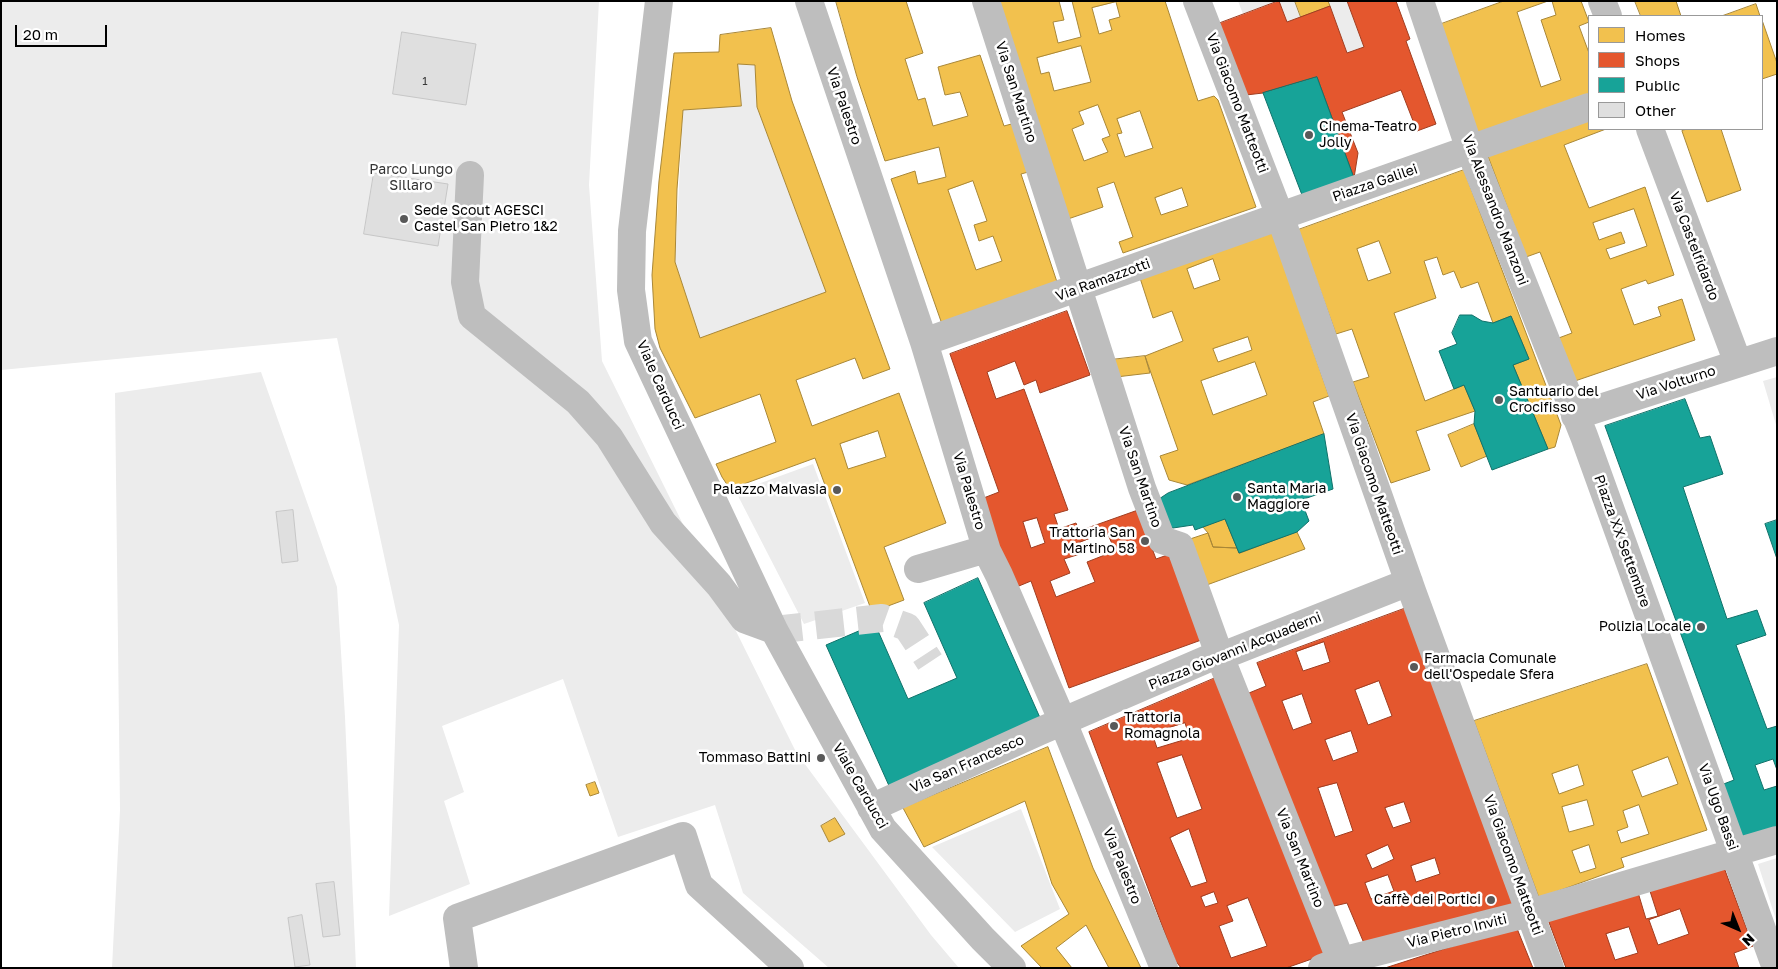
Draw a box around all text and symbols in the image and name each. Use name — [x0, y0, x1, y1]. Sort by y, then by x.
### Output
scale bar — [18, 15, 110, 47]
legend — [1588, 15, 1763, 130]
text: 20 m — [23, 25, 58, 43]
text: Homes — [1635, 26, 1685, 44]
street label: Via Giacomo Matteotti — [1203, 31, 1271, 175]
street label: Via San Martino — [992, 39, 1040, 145]
text: Shops — [1635, 51, 1680, 69]
street label: Via Palestro — [823, 65, 865, 147]
house number: 1 — [422, 75, 428, 89]
text: Public — [1635, 76, 1680, 94]
text: Other — [1635, 101, 1676, 119]
place label: Cinema-Teatro Jolly — [1319, 119, 1417, 152]
marker: Cinema-Teatro Jolly — [1303, 129, 1315, 141]
street label: Via Alessandro Manzoni — [1459, 132, 1531, 288]
street label: Piazza Galilei — [1330, 161, 1420, 205]
park label: Parco Lungo Sillaro — [369, 162, 453, 194]
street label: Via Castelfidardo — [1666, 189, 1722, 303]
place label: Sede Scout AGESCI Castel San Pietro 1&2 — [414, 203, 558, 236]
marker: Sede Scout AGESCI Castel San Pietro 1&2 — [398, 213, 410, 225]
street label: Via Ramazzotti — [1053, 255, 1153, 305]
street label: Viale Carducci — [633, 338, 687, 432]
street label: Via Volturno — [1634, 362, 1718, 404]
place label: Santuario del Crocifisso — [1509, 384, 1599, 417]
marker: Santuario del Crocifisso — [1493, 394, 1505, 406]
street label: Via Giacomo Matteotti — [1342, 411, 1406, 557]
street label: Via San Martino — [1115, 424, 1165, 530]
street label: Via Palestro — [949, 450, 989, 532]
street label: Piazza XX Settembre — [1590, 473, 1654, 609]
place label: Santa Maria Maggiore — [1247, 481, 1326, 514]
place label: Palazzo Malvasia — [713, 482, 827, 498]
marker: Palazzo Malvasia — [831, 484, 843, 496]
marker: Santa Maria Maggiore — [1231, 491, 1243, 503]
place label: Trattoria San Martino 58 — [1049, 525, 1135, 558]
marker: Trattoria San Martino 58 — [1139, 535, 1151, 547]
street label: Piazza Giovanni Acquaderni — [1146, 609, 1324, 693]
place label: Polizia Locale — [1599, 619, 1691, 635]
marker: Polizia Locale — [1695, 621, 1707, 633]
place label: Farmacia Comunale dell'Ospedale Sfera — [1424, 651, 1556, 684]
marker: Farmacia Comunale dell'Ospedale Sfera — [1408, 661, 1420, 673]
place label: Trattoria Romagnola — [1124, 710, 1200, 742]
marker: Trattoria Romagnola — [1108, 720, 1120, 732]
street label: Via San Francesco — [907, 731, 1027, 797]
street label: Viale Carducci — [829, 740, 891, 832]
place label: Tommaso Battini — [699, 750, 811, 766]
marker: Tommaso Battini — [815, 752, 827, 764]
street label: Via Ugo Bassi — [1695, 761, 1741, 853]
street label: Via Giacomo Matteotti — [1480, 792, 1546, 938]
street label: Via San Martino — [1272, 806, 1328, 910]
street label: Via Palestro — [1099, 825, 1145, 907]
place label: Caffè dei Portici — [1374, 892, 1481, 908]
marker: Caffè dei Portici — [1485, 894, 1497, 906]
north arrow — [1713, 904, 1763, 954]
street label: Via Pietro Inviti — [1405, 911, 1509, 951]
text: N — [1739, 930, 1759, 950]

